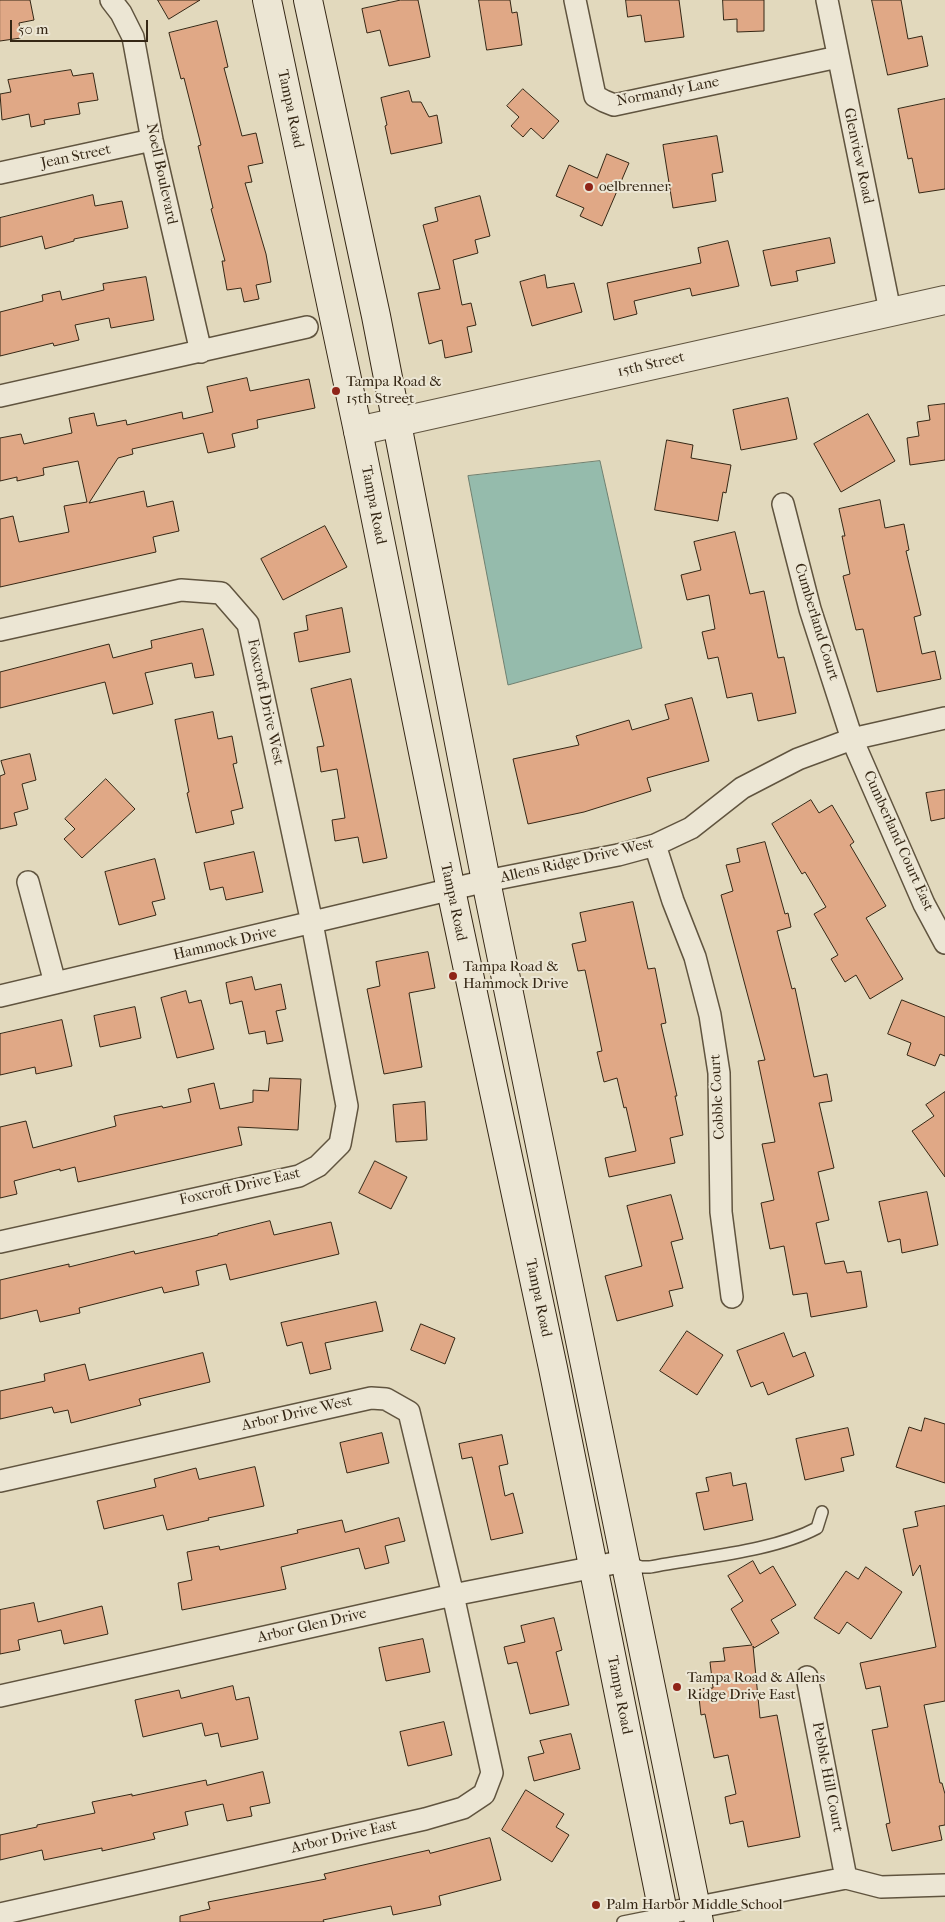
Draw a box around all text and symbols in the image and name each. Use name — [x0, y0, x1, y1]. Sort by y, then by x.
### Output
scale bar — [12, 10, 150, 42]
text: 50 m — [18, 20, 48, 38]
street label: Tampa Road — [273, 68, 307, 150]
street label: Normandy Lane — [615, 73, 721, 111]
street label: Glenview Road — [839, 106, 877, 206]
street label: Noell Boulevard — [141, 122, 181, 226]
street label: Jean Street — [39, 141, 113, 173]
place label: oelbrenner — [599, 178, 671, 196]
marker: oelbrenner — [583, 181, 595, 193]
street label: 15th Street — [616, 349, 686, 381]
place label: Tampa Road & 15th Street — [346, 373, 441, 408]
marker: Tampa Road & 15th Street — [330, 385, 342, 397]
street label: Tampa Road — [357, 464, 389, 546]
street label: Cumberland Court — [790, 561, 842, 683]
street label: Foxcroft Drive West — [243, 637, 287, 767]
street label: Cumberland Court East — [859, 768, 937, 914]
street label: Allens Ridge Drive West — [499, 835, 655, 887]
street label: Tampa Road — [436, 861, 470, 943]
street label: Hammock Drive — [172, 923, 278, 965]
place label: Tampa Road & Hammock Drive — [463, 958, 568, 993]
marker: Tampa Road & Hammock Drive — [447, 970, 459, 982]
street label: Cobble Court — [707, 1054, 729, 1140]
street label: Foxcroft Drive East — [178, 1164, 302, 1210]
street label: Tampa Road — [521, 1257, 555, 1339]
street label: Arbor Drive West — [240, 1393, 354, 1435]
street label: Arbor Glen Drive — [256, 1605, 368, 1647]
street label: Tampa Road — [603, 1654, 635, 1736]
place label: Tampa Road & Allens Ridge Drive East — [687, 1669, 825, 1704]
marker: Tampa Road & Allens Ridge Drive East — [671, 1681, 683, 1693]
street label: Pebble Hill Court — [807, 1720, 847, 1834]
street label: Arbor Drive East — [289, 1816, 399, 1858]
place label: Palm Harbor Middle School — [606, 1896, 783, 1914]
marker: Palm Harbor Middle School — [590, 1899, 602, 1911]

